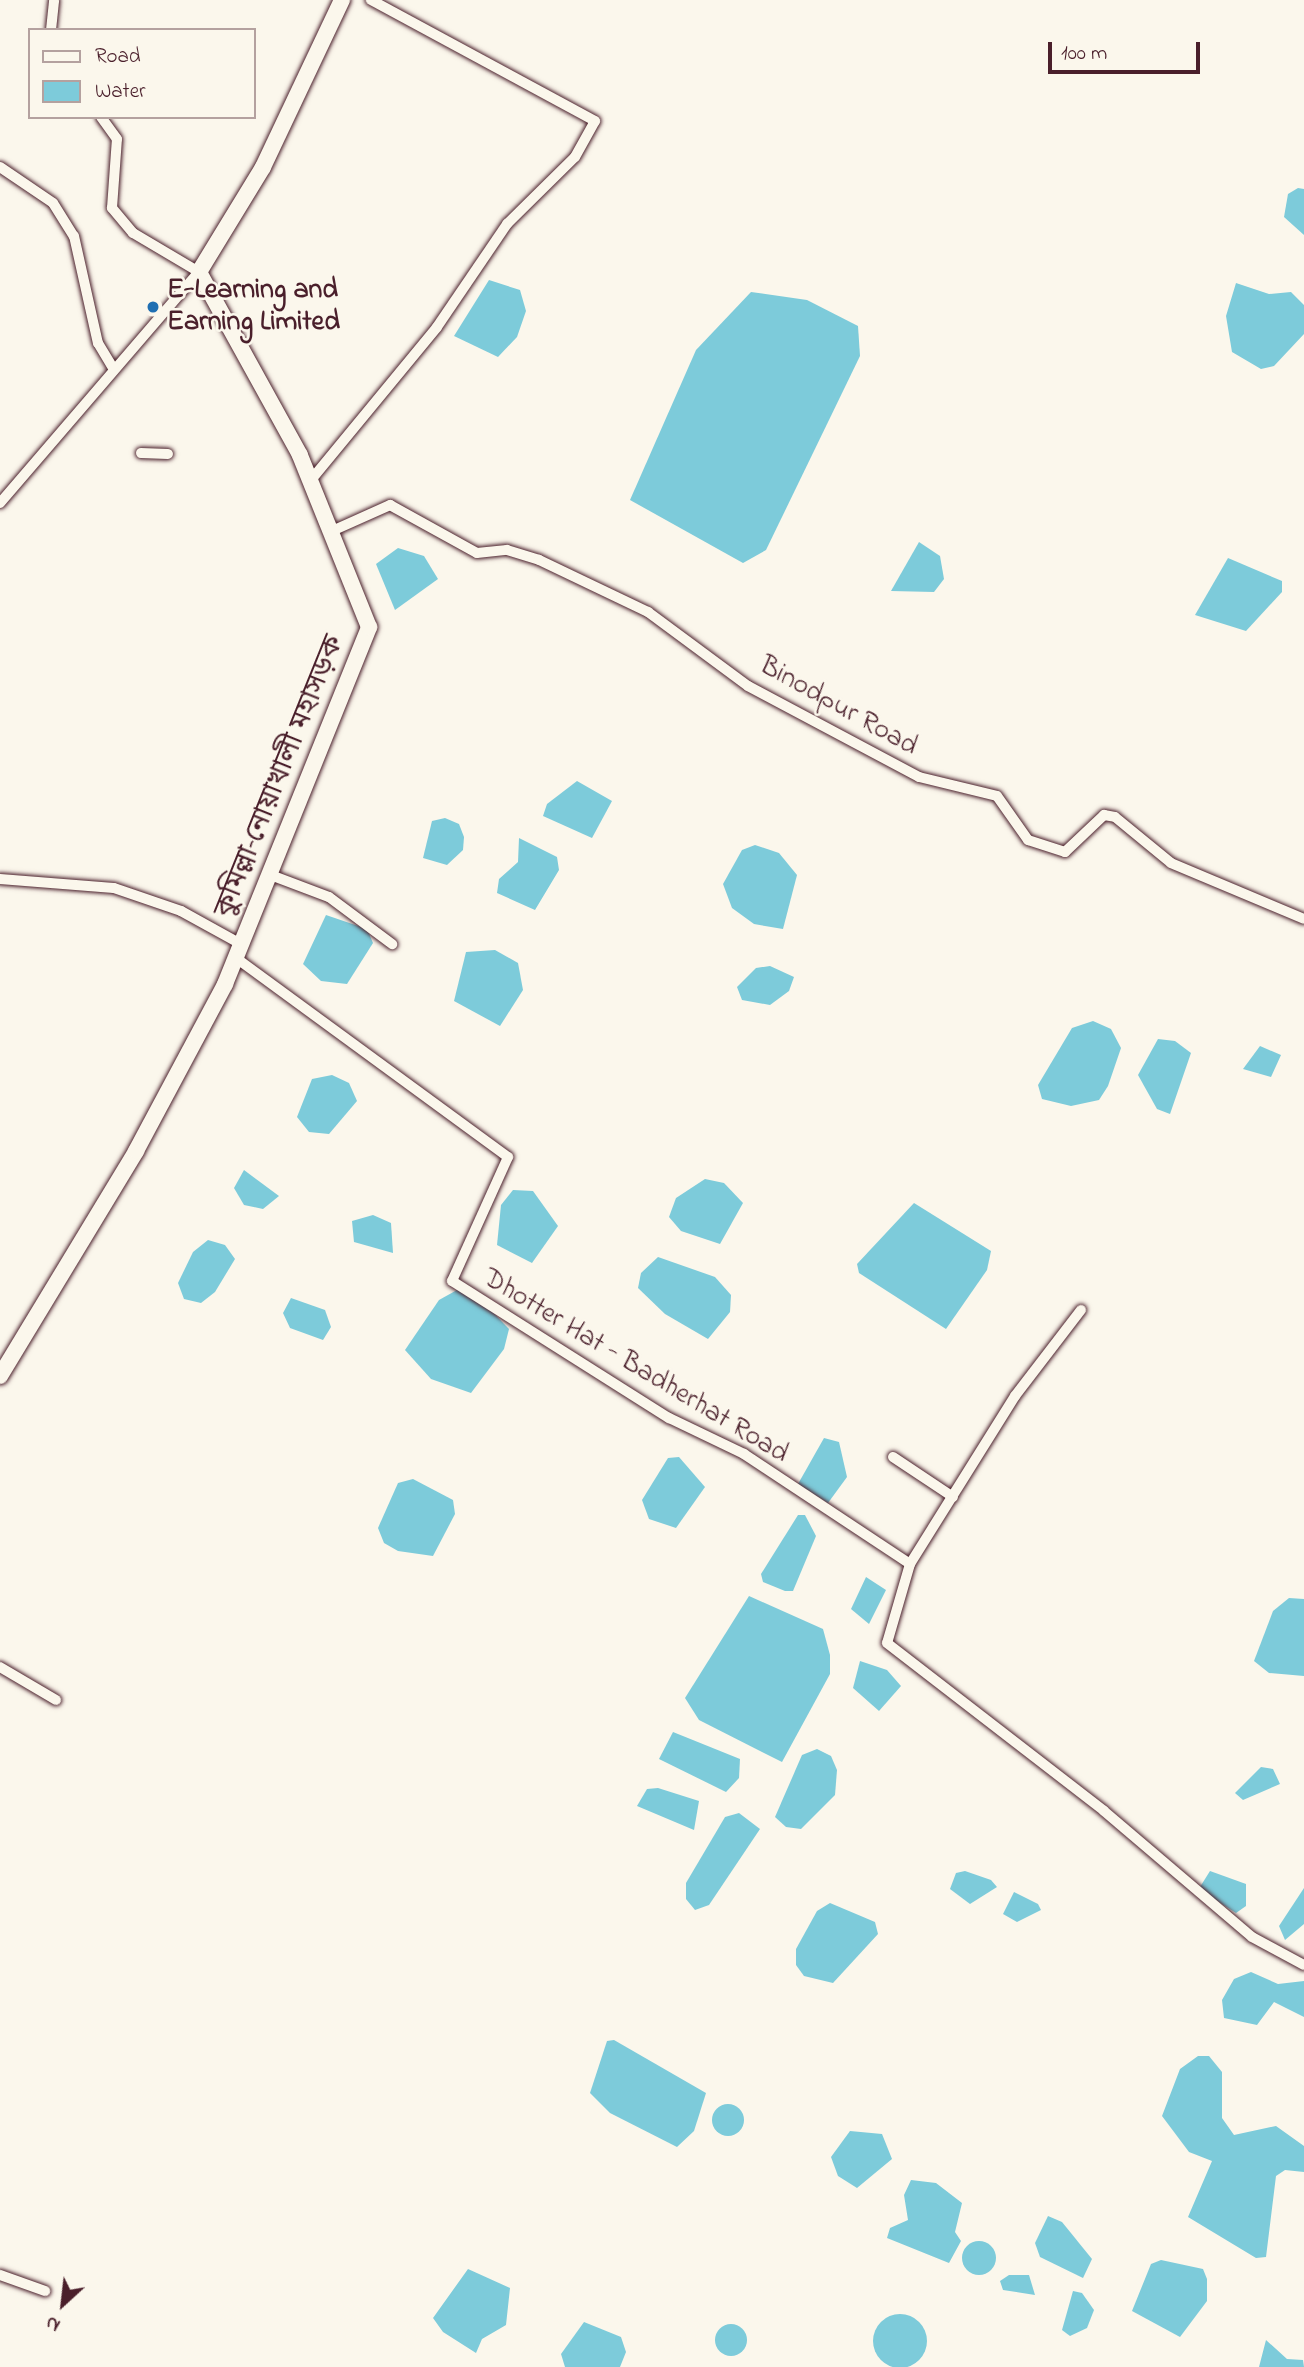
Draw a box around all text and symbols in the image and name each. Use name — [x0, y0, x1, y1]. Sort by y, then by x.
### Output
legend — [28, 28, 256, 119]
scale bar — [1052, 28, 1204, 72]
text: 100 m — [1061, 39, 1107, 69]
text: Road — [95, 42, 141, 72]
text: Water — [95, 77, 146, 107]
place label: E-Learning and Earning Limited — [167, 274, 340, 340]
marker: E-Learning and Earning Limited — [145, 299, 161, 315]
street label: কুমিল্লা–নোয়াখালী মহাসড়ক — [209, 631, 353, 923]
street label: Binodpur Road — [753, 650, 923, 764]
street label: Dhotter Hat - Badherhat Road — [476, 1262, 794, 1472]
north arrow — [28, 2269, 98, 2339]
text: N — [41, 2308, 65, 2338]

